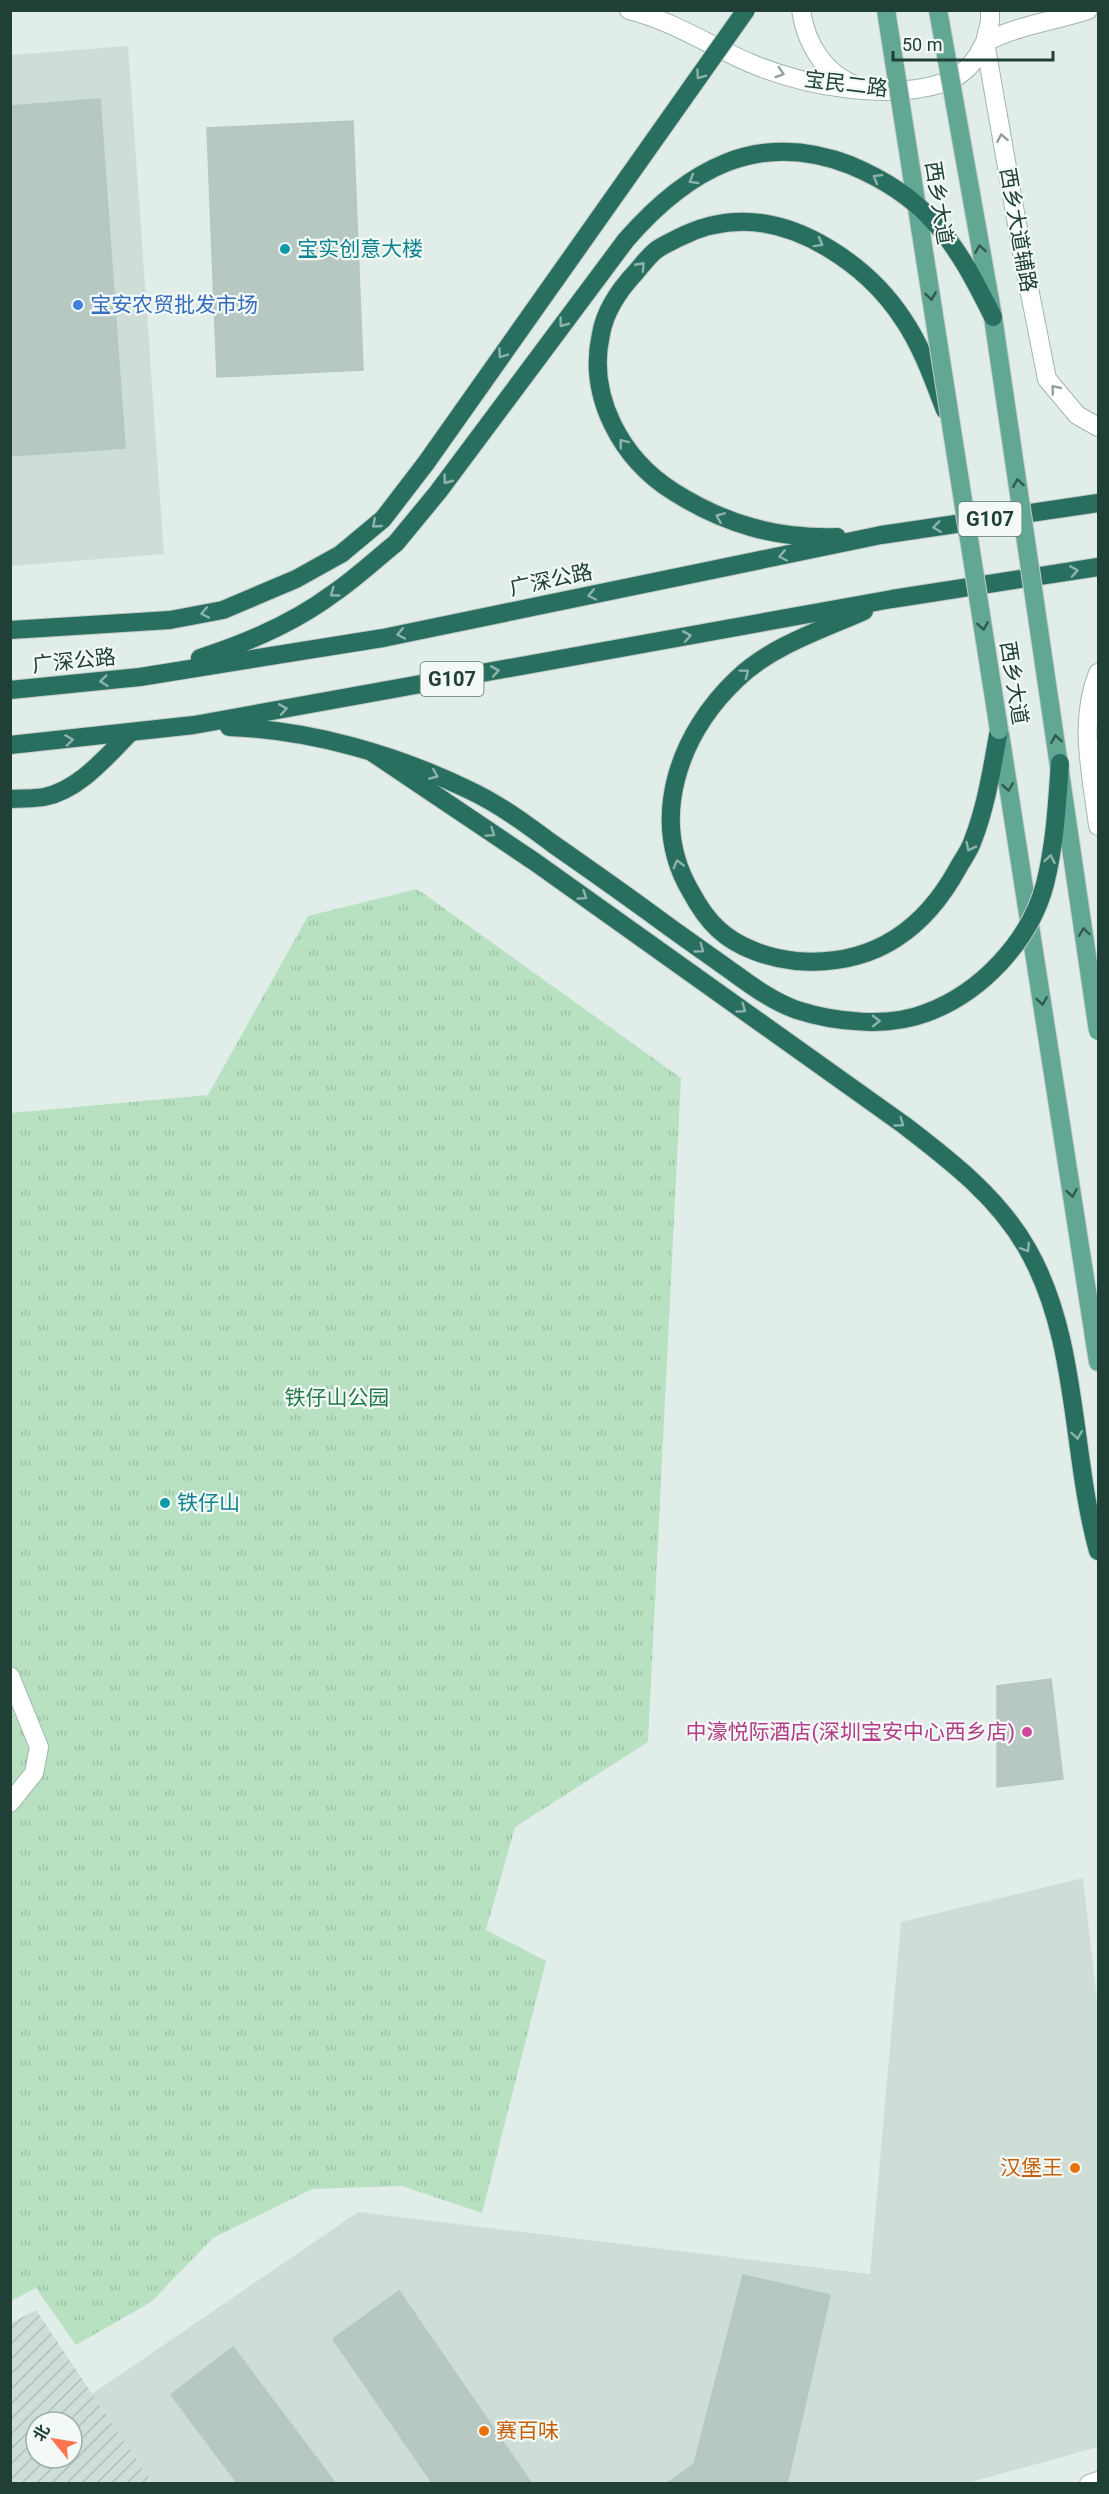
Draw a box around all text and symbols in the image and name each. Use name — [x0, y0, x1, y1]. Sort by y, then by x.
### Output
scale bar — [893, 24, 1054, 62]
text: 50 m — [902, 34, 942, 55]
one-way arrow — [774, 66, 785, 78]
street label: 宝民二路 — [803, 67, 889, 101]
one-way arrow — [696, 69, 707, 80]
one-way arrow — [996, 133, 1008, 143]
street label: 西乡大道 — [921, 160, 957, 246]
street label: 西乡大道辅路 — [995, 166, 1041, 294]
one-way arrow — [689, 173, 699, 184]
one-way arrow — [873, 174, 883, 185]
one-way arrow — [813, 236, 823, 247]
place label: 宝实创意大楼 — [297, 237, 423, 261]
marker: 宝实创意大楼 — [278, 242, 292, 256]
one-way arrow — [975, 245, 987, 254]
one-way arrow — [634, 262, 645, 273]
one-way arrow — [924, 292, 936, 301]
place label: 宝安农贸批发市场 — [90, 293, 258, 317]
marker: 宝安农贸批发市场 — [71, 298, 85, 312]
one-way arrow — [560, 317, 571, 328]
one-way arrow — [498, 348, 509, 359]
one-way arrow — [1052, 385, 1063, 396]
one-way arrow — [620, 439, 631, 450]
one-way arrow — [443, 473, 454, 484]
one-way arrow — [1012, 479, 1024, 488]
road number: G107 — [958, 502, 1022, 536]
one-way arrow — [716, 512, 727, 524]
one-way arrow — [372, 517, 383, 528]
one-way arrow — [932, 521, 941, 533]
one-way arrow — [778, 548, 788, 561]
street label: 广深公路 — [507, 560, 595, 600]
one-way arrow — [1070, 565, 1079, 577]
one-way arrow — [329, 586, 340, 597]
one-way arrow — [587, 588, 597, 601]
one-way arrow — [200, 606, 210, 619]
one-way arrow — [976, 621, 988, 630]
one-way arrow — [396, 627, 406, 640]
one-way arrow — [682, 630, 692, 643]
street label: 西乡大道 — [996, 640, 1032, 726]
street label: 广深公路 — [31, 645, 117, 677]
road number: G107 — [420, 662, 484, 696]
one-way arrow — [490, 665, 500, 678]
one-way arrow — [738, 669, 749, 680]
one-way arrow — [100, 674, 109, 687]
one-way arrow — [278, 704, 287, 716]
one-way arrow — [64, 734, 73, 746]
one-way arrow — [1050, 734, 1063, 744]
one-way arrow — [428, 768, 439, 780]
one-way arrow — [1002, 783, 1014, 792]
one-way arrow — [484, 826, 495, 837]
one-way arrow — [965, 841, 977, 852]
one-way arrow — [1043, 854, 1055, 864]
one-way arrow — [673, 860, 685, 870]
one-way arrow — [576, 889, 587, 900]
one-way arrow — [1079, 927, 1091, 936]
one-way arrow — [694, 942, 705, 953]
one-way arrow — [1035, 996, 1047, 1005]
one-way arrow — [735, 1002, 746, 1013]
one-way arrow — [872, 1015, 881, 1027]
one-way arrow — [894, 1115, 905, 1126]
one-way arrow — [1065, 1188, 1078, 1198]
one-way arrow — [1018, 1242, 1030, 1252]
park label: 铁仔山公园 — [285, 1386, 390, 1410]
one-way arrow — [1070, 1430, 1082, 1439]
place label: 铁仔山 — [177, 1491, 240, 1515]
marker: 铁仔山 — [158, 1496, 172, 1510]
place label: 中濠悦际酒店(深圳宝安中心西乡店) — [686, 1720, 1015, 1744]
marker: 中濠悦际酒店(深圳宝安中心西乡店) — [1020, 1725, 1034, 1739]
place label: 汉堡王 — [1000, 2156, 1063, 2180]
marker: 汉堡王 — [1068, 2161, 1082, 2175]
north arrow — [24, 2410, 84, 2470]
place label: 赛百味 — [496, 2419, 559, 2443]
text: 北 — [29, 2421, 54, 2444]
marker: 赛百味 — [477, 2424, 491, 2438]

